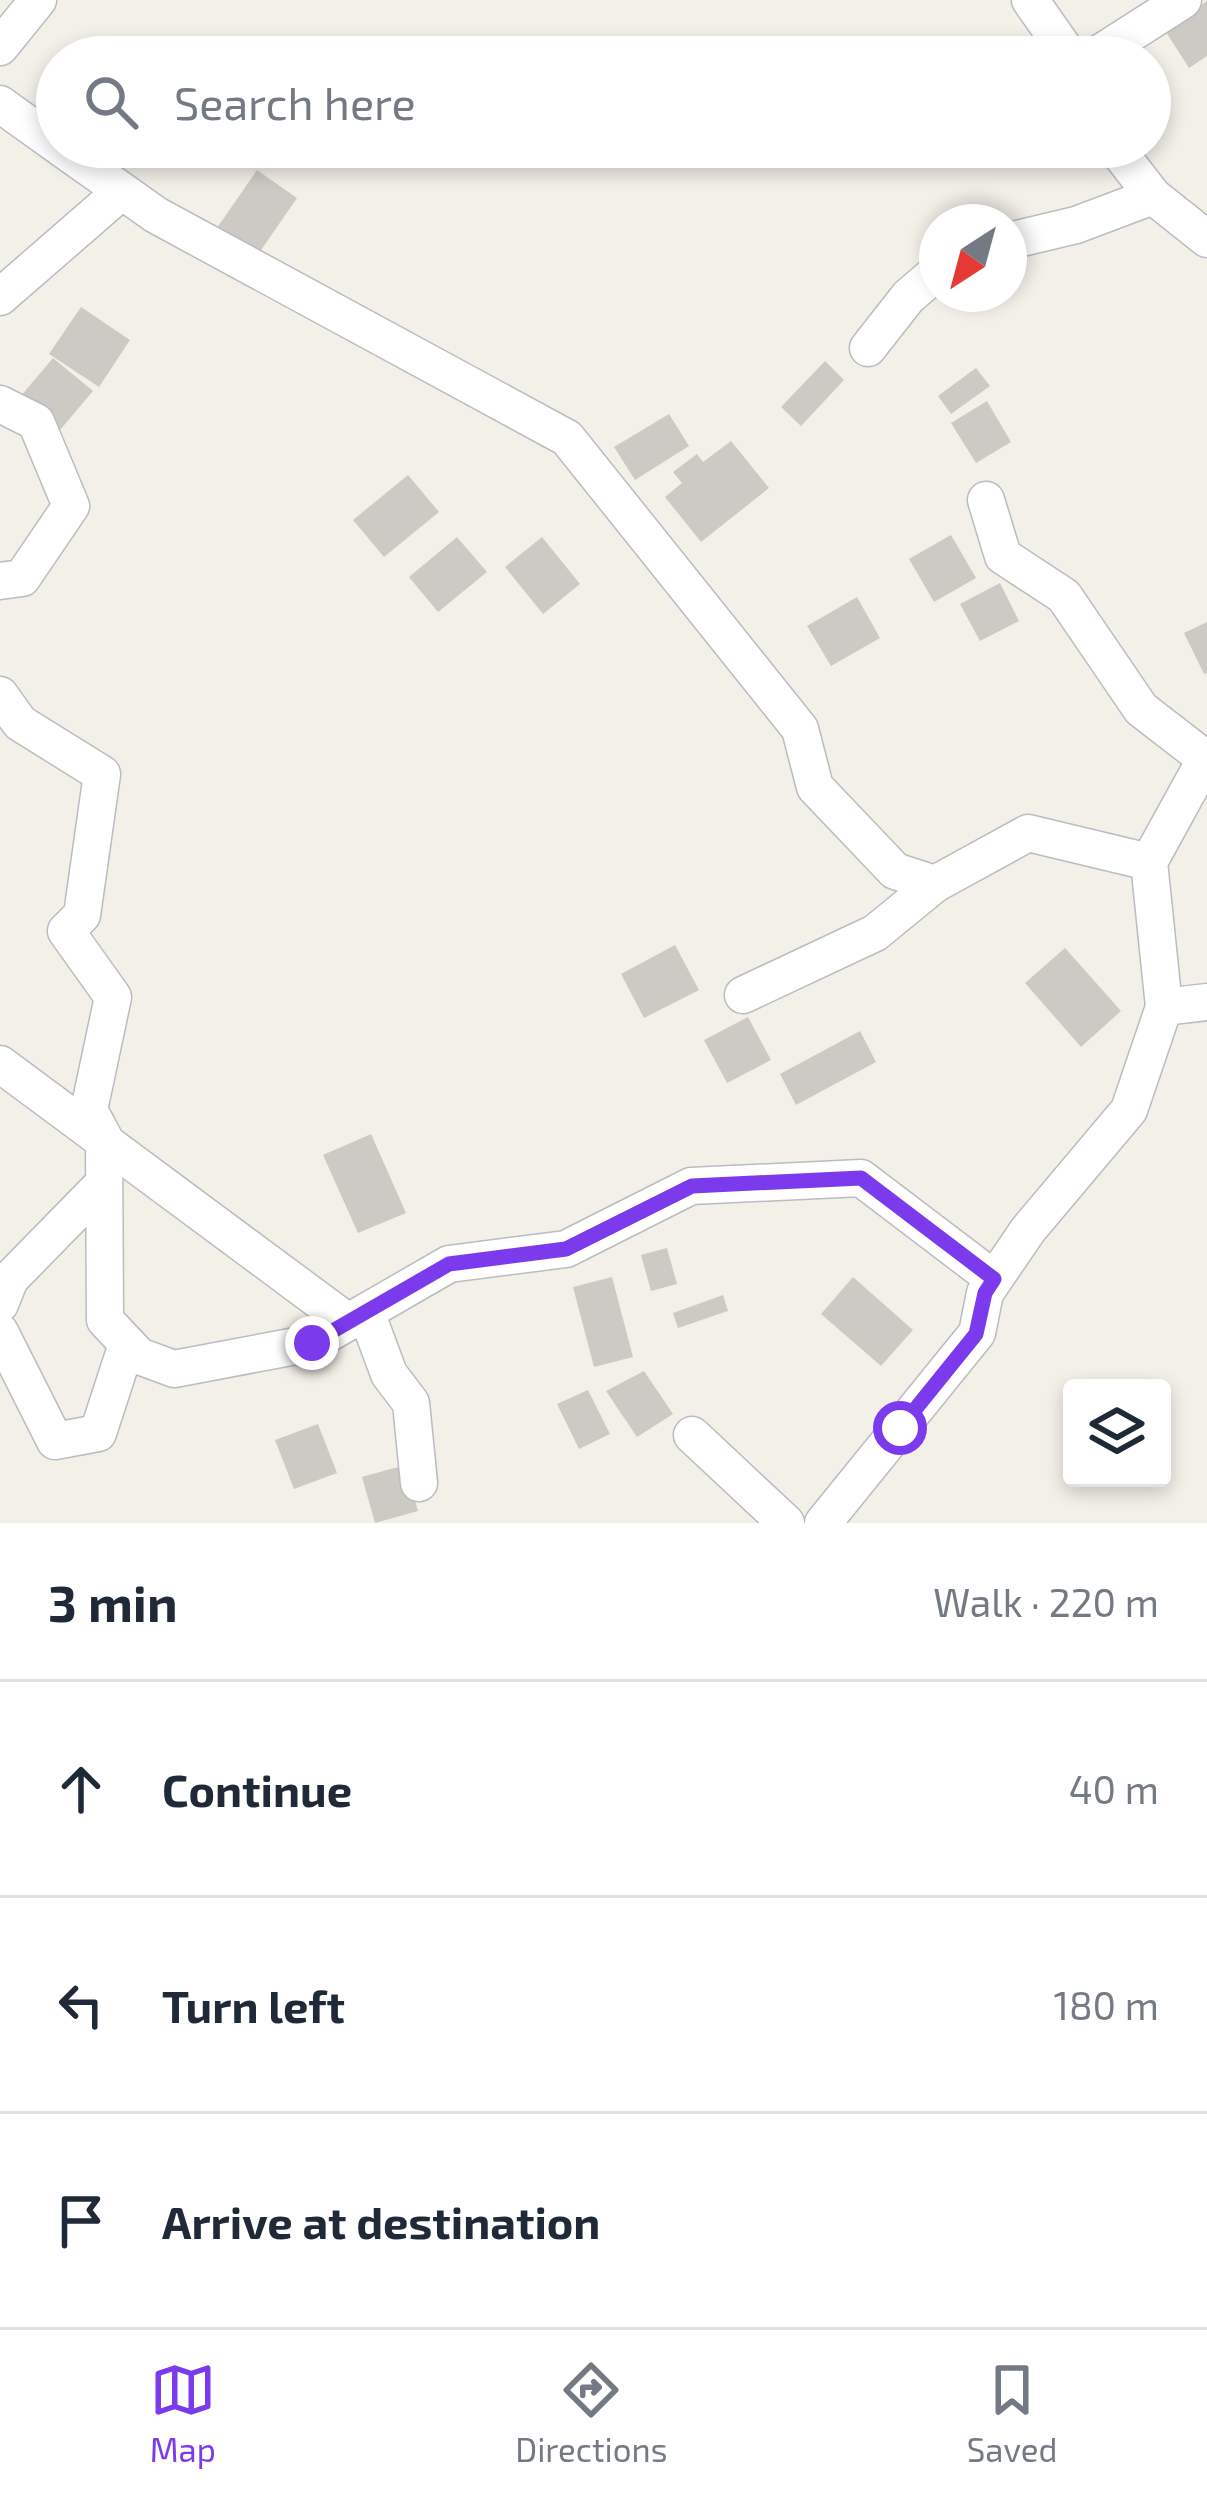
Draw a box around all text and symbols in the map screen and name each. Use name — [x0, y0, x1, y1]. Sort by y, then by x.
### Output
search box — [36, 36, 1171, 168]
icon: search — [78, 69, 144, 135]
text: Search here — [174, 75, 416, 129]
north arrow — [919, 204, 1027, 312]
route end — [285, 1316, 339, 1370]
map controls — [1063, 1379, 1171, 1487]
button: layers — [1063, 1379, 1171, 1487]
route start — [873, 1401, 927, 1455]
text: 3 min — [48, 1571, 178, 1632]
text: Walk · 220 m — [933, 1578, 1159, 1625]
icon: ahead — [48, 1756, 114, 1822]
text: Continue — [162, 1762, 352, 1816]
text: 40 m — [1069, 1765, 1159, 1812]
icon: left — [48, 1972, 114, 2038]
text: Turn left — [162, 1978, 345, 2032]
text: 180 m — [1053, 1981, 1159, 2028]
icon: arrive — [48, 2188, 114, 2254]
text: Arrive at destination — [162, 2194, 600, 2248]
tab: Map — [150, 2357, 216, 2469]
tab: Directions — [515, 2357, 667, 2469]
tab: Saved — [967, 2357, 1057, 2469]

